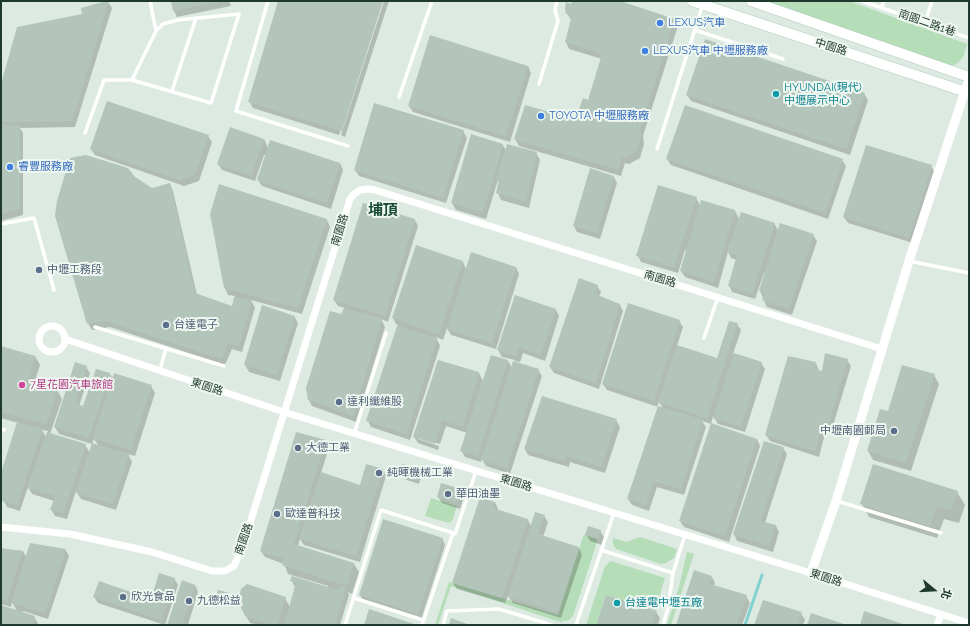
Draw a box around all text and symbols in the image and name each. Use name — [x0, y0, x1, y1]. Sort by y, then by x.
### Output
street label: 南園二路1巷 — [897, 7, 957, 39]
place label: LEXUS汽車 — [668, 16, 725, 30]
marker: LEXUS汽車 — [655, 18, 665, 28]
street label: 中園路 — [813, 36, 849, 58]
place label: LEXUS汽車 中壢服務廠 — [653, 44, 768, 58]
marker: LEXUS汽車 中壢服務廠 — [640, 46, 650, 56]
place label: HYUNDAI(現代) 中壢展示中心 — [784, 81, 862, 107]
marker: HYUNDAI(現代) 中壢展示中心 — [771, 89, 781, 99]
place label: TOYOTA 中壢服務廠 — [549, 109, 649, 123]
marker: TOYOTA 中壢服務廠 — [536, 111, 546, 121]
place label: 睿豐服務廠 — [18, 160, 73, 174]
marker: 睿豐服務廠 — [5, 162, 15, 172]
district label: 埔頂 — [368, 201, 398, 219]
street label: 南園路 — [329, 212, 351, 248]
place label: 中壢工務段 — [47, 263, 102, 277]
marker: 中壢工務段 — [34, 265, 44, 275]
street label: 南園路 — [642, 268, 678, 290]
place label: 台達電子 — [174, 318, 218, 332]
marker: 台達電子 — [161, 320, 171, 330]
street label: 東園路 — [189, 376, 225, 398]
place label: 7星花園汽車旅館 — [30, 378, 113, 392]
marker: 7星花園汽車旅館 — [17, 380, 27, 390]
place label: 達利纖維股 — [347, 395, 402, 409]
marker: 達利纖維股 — [334, 397, 344, 407]
place label: 中壢南園郵局 — [820, 424, 886, 438]
marker: 中壢南園郵局 — [889, 426, 899, 436]
place label: 大德工業 — [306, 441, 350, 455]
marker: 大德工業 — [293, 443, 303, 453]
place label: 純暉機械工業 — [387, 466, 453, 480]
marker: 純暉機械工業 — [374, 468, 384, 478]
street label: 東園路 — [498, 472, 534, 494]
place label: 華田油墨 — [456, 487, 500, 501]
marker: 華田油墨 — [443, 489, 453, 499]
place label: 歐達普科技 — [285, 507, 340, 521]
marker: 歐達普科技 — [272, 509, 282, 519]
street label: 南園路 — [232, 521, 256, 557]
street label: 東園路 — [808, 567, 844, 589]
north arrow — [914, 570, 954, 610]
text: 北 — [938, 587, 954, 601]
place label: 欣光食品 — [131, 590, 175, 604]
marker: 欣光食品 — [118, 592, 128, 602]
place label: 九德松益 — [197, 594, 241, 608]
marker: 九德松益 — [184, 596, 194, 606]
place label: 台達電中壢五廠 — [625, 596, 702, 610]
marker: 台達電中壢五廠 — [612, 598, 622, 608]

